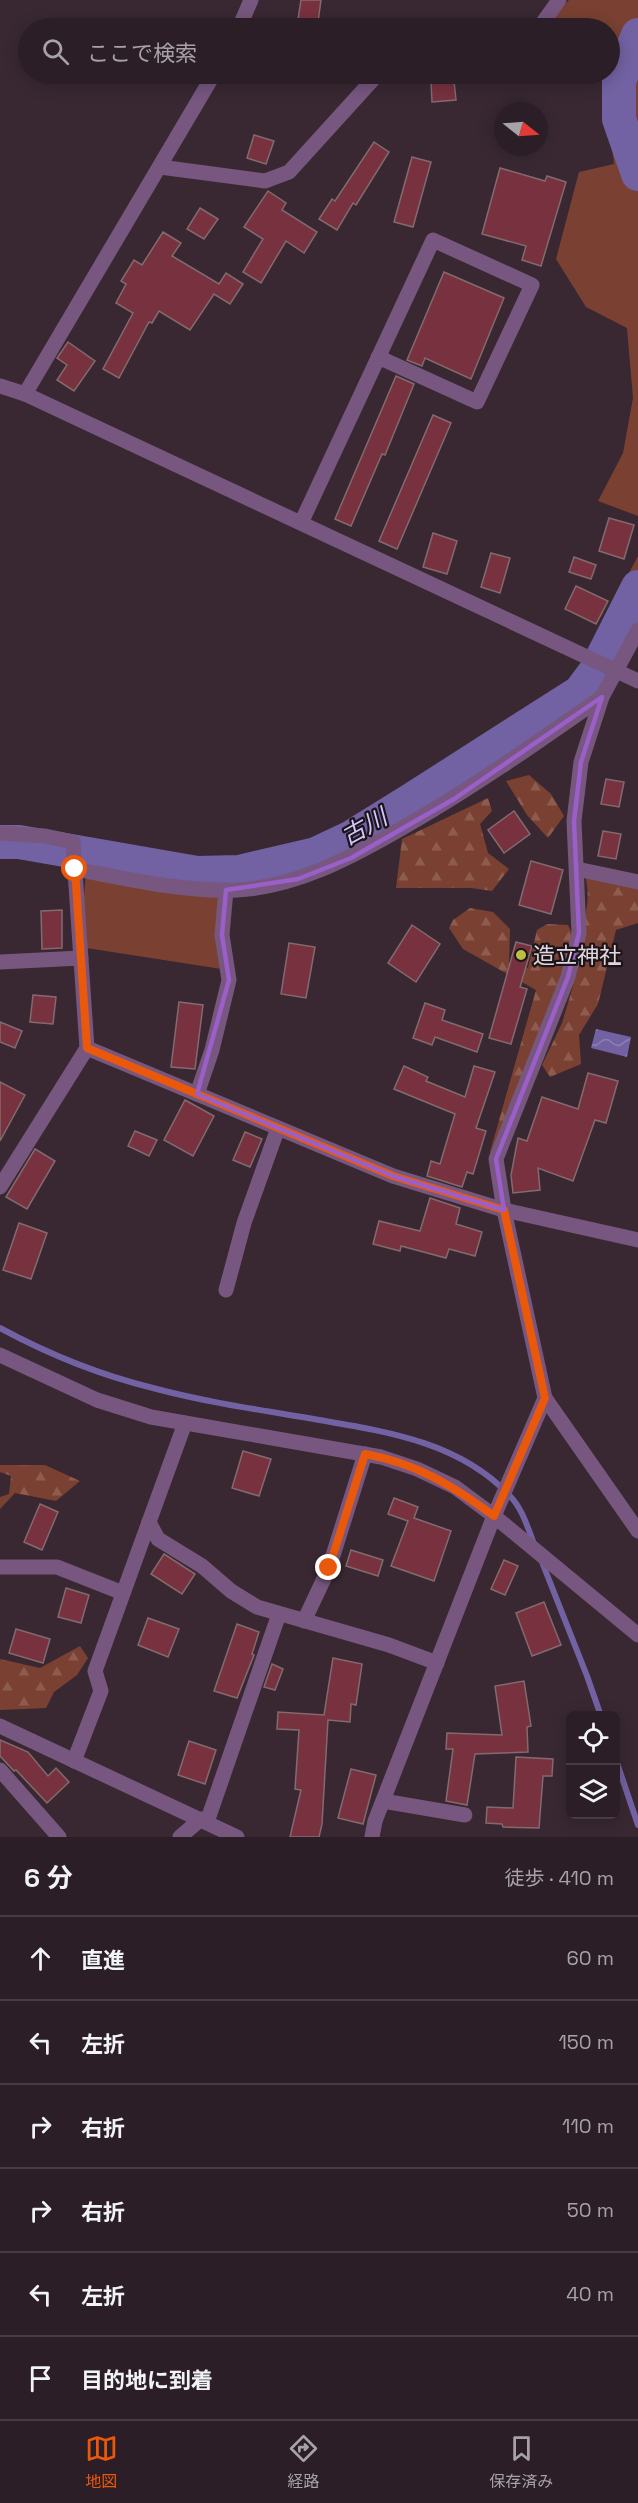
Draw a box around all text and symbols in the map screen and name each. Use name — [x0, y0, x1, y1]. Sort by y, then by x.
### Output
search box — [18, 18, 620, 84]
icon: search — [39, 35, 72, 68]
text: ここで検索 — [87, 39, 197, 67]
north arrow — [494, 102, 548, 156]
water label: 古川 — [335, 800, 395, 852]
route start — [61, 855, 87, 881]
place label: 造立神社 — [533, 941, 621, 969]
marker: 造立神社 — [514, 948, 528, 962]
route end — [315, 1554, 341, 1580]
map controls — [566, 1711, 620, 1819]
button: locate — [566, 1711, 620, 1765]
button: layers — [566, 1765, 620, 1819]
text: 6 分 — [24, 1861, 73, 1895]
text: 徒歩 · 410 m — [504, 1865, 614, 1891]
icon: ahead — [24, 1942, 57, 1975]
text: 60 m — [567, 1945, 614, 1971]
text: 直進 — [81, 1946, 125, 1974]
icon: left — [24, 2026, 57, 2059]
text: 150 m — [559, 2029, 614, 2055]
text: 左折 — [81, 2030, 125, 2058]
icon: right — [24, 2110, 57, 2143]
text: 110 m — [562, 2113, 614, 2139]
text: 右折 — [81, 2114, 125, 2142]
icon: right — [24, 2194, 57, 2227]
text: 50 m — [567, 2197, 614, 2223]
text: 右折 — [81, 2198, 125, 2226]
icon: left — [24, 2278, 57, 2311]
text: 40 m — [566, 2281, 614, 2307]
text: 左折 — [81, 2282, 125, 2310]
icon: arrive — [24, 2362, 57, 2395]
text: 目的地に到着 — [81, 2366, 213, 2394]
tab: 地図 — [85, 2432, 118, 2492]
tab: 経路 — [287, 2432, 320, 2492]
tab: 保存済み — [489, 2432, 553, 2492]

